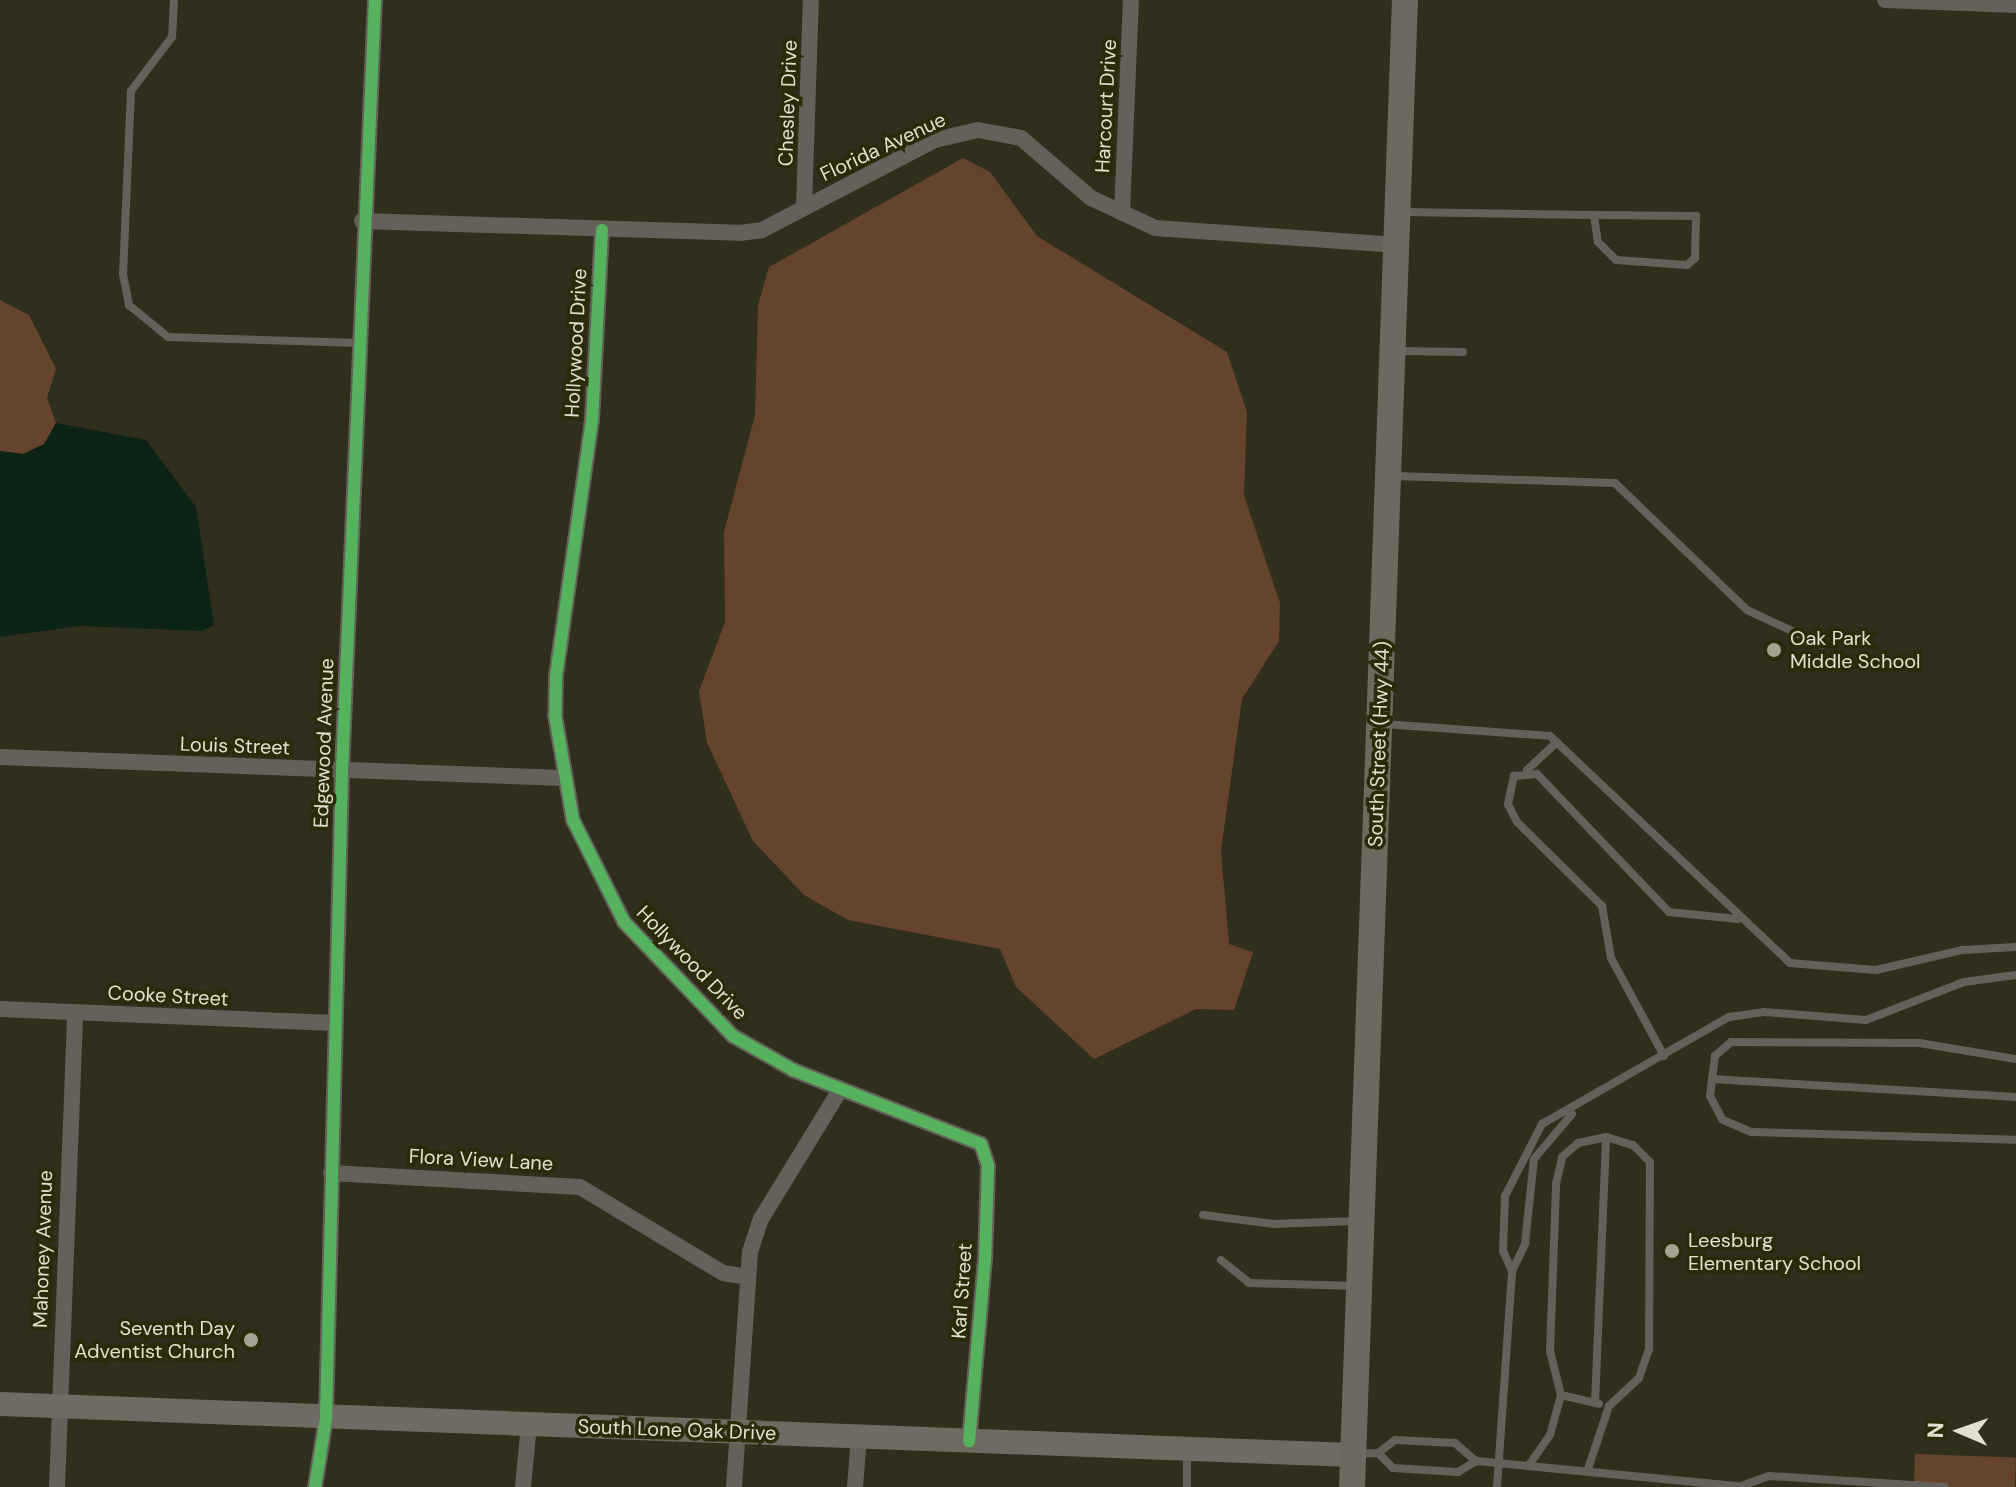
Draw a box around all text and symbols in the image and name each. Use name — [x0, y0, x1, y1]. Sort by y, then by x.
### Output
street label: Harcourt Drive — [1091, 38, 1121, 174]
street label: Chesley Drive — [774, 39, 802, 167]
street label: Florida Avenue — [816, 107, 950, 187]
street label: Hollywood Drive — [560, 268, 592, 418]
place label: Oak Park Middle School — [1790, 626, 1921, 673]
street label: South Street (Hwy 44) — [1363, 641, 1395, 847]
marker: Oak Park Middle School — [1765, 641, 1783, 659]
street label: Edgewood Avenue — [309, 658, 339, 828]
street label: Louis Street — [179, 732, 291, 760]
street label: Hollywood Drive — [631, 901, 753, 1025]
street label: Cooke Street — [107, 981, 229, 1011]
street label: Flora View Lane — [408, 1144, 554, 1176]
street label: Mahoney Avenue — [28, 1170, 58, 1328]
place label: Leesburg Elementary School — [1688, 1228, 1861, 1275]
street label: Karl Street — [947, 1242, 977, 1340]
marker: Leesburg Elementary School — [1663, 1242, 1681, 1260]
place label: Seventh Day Adventist Church — [74, 1316, 235, 1363]
marker: Seventh Day Adventist Church — [242, 1331, 260, 1349]
north arrow — [1920, 1391, 2000, 1471]
street label: South Lone Oak Drive — [577, 1415, 777, 1445]
text: N — [1921, 1422, 1950, 1439]

